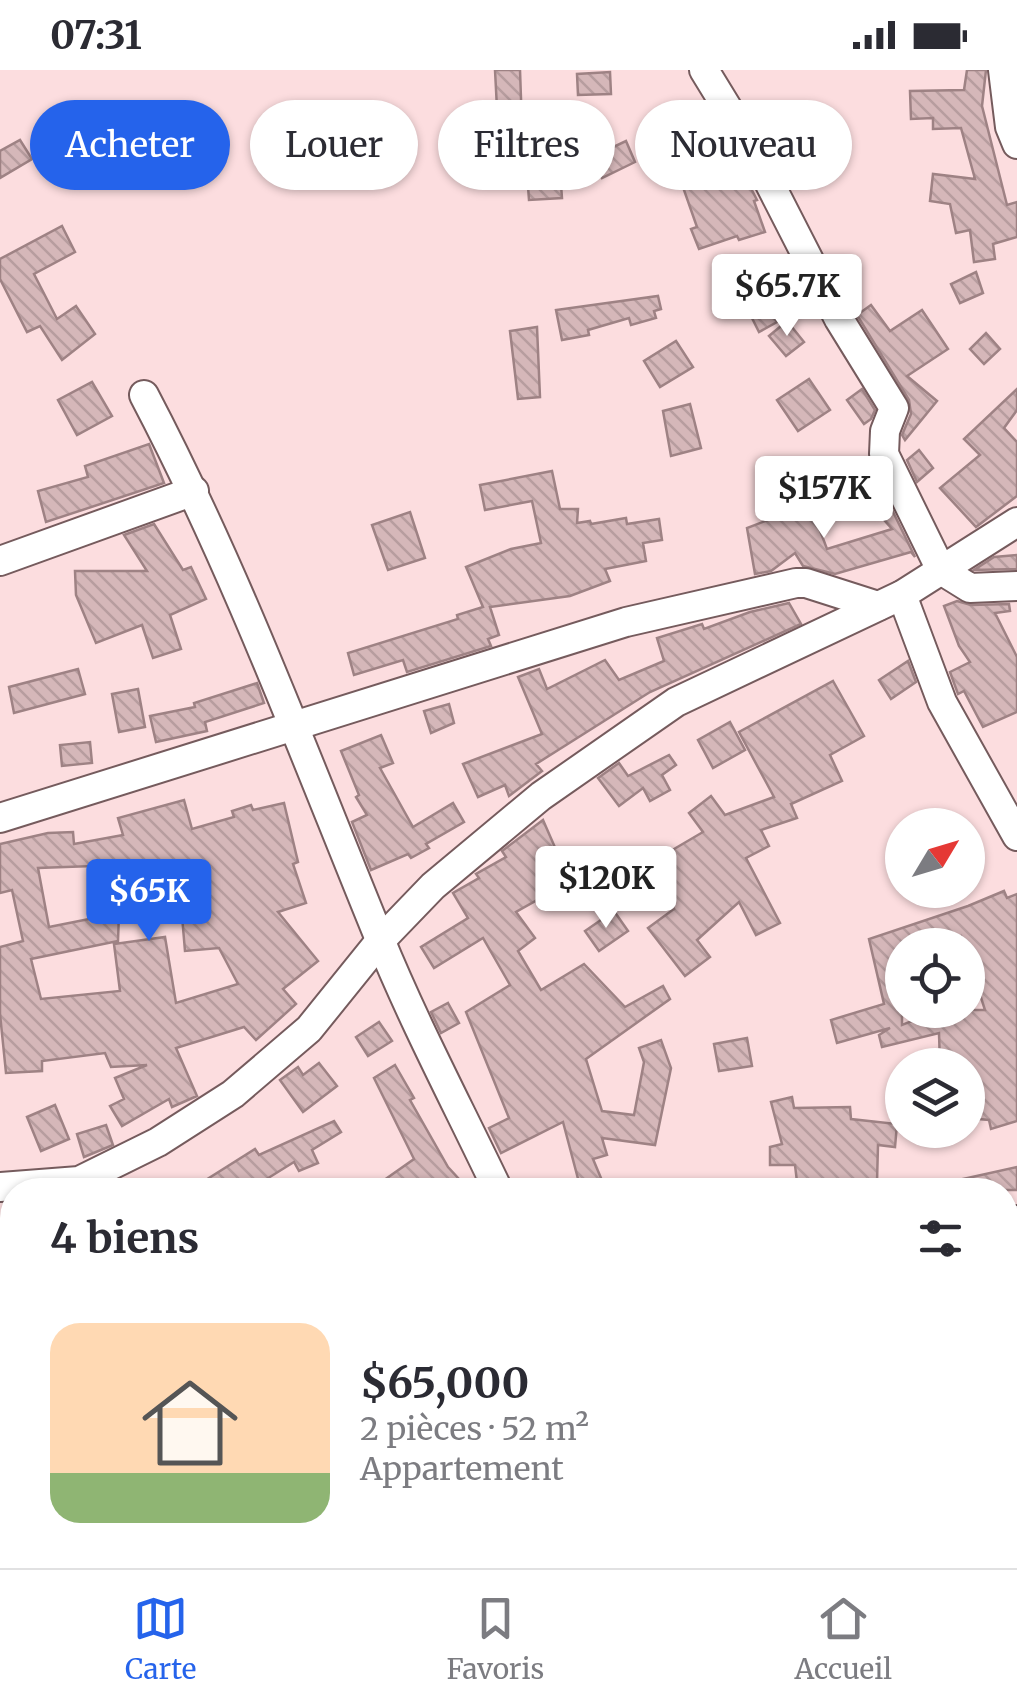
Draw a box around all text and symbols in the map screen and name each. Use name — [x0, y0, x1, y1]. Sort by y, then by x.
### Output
text: 07:31 — [50, 12, 142, 59]
chip: Acheter — [30, 100, 230, 190]
chip: Louer — [250, 100, 418, 190]
chip: Filtres — [438, 100, 615, 190]
chip: Nouveau — [635, 100, 852, 190]
pin: $65.7K — [706, 254, 868, 339]
text: $65.7K — [734, 266, 840, 306]
pin: $157K — [754, 456, 894, 541]
text: $157K — [777, 468, 871, 508]
north arrow — [885, 808, 985, 908]
map controls — [885, 808, 985, 1148]
pin: $120K — [536, 846, 676, 931]
text: $120K — [557, 858, 655, 898]
pin: $65K — [90, 859, 208, 944]
text: $65K — [108, 871, 190, 911]
button: locate — [885, 928, 985, 1028]
button: layers — [885, 1048, 985, 1148]
icon: filters — [913, 1211, 968, 1266]
text: 4 biens — [50, 1212, 199, 1264]
text: $65,000 — [360, 1357, 529, 1409]
icon: home — [130, 1363, 250, 1483]
text: 2 pièces · 52 m² — [360, 1409, 589, 1449]
text: Appartement — [360, 1449, 564, 1489]
tab: Carte — [125, 1591, 196, 1687]
tab: Favoris — [447, 1591, 544, 1687]
tab: Accueil — [795, 1591, 892, 1687]

